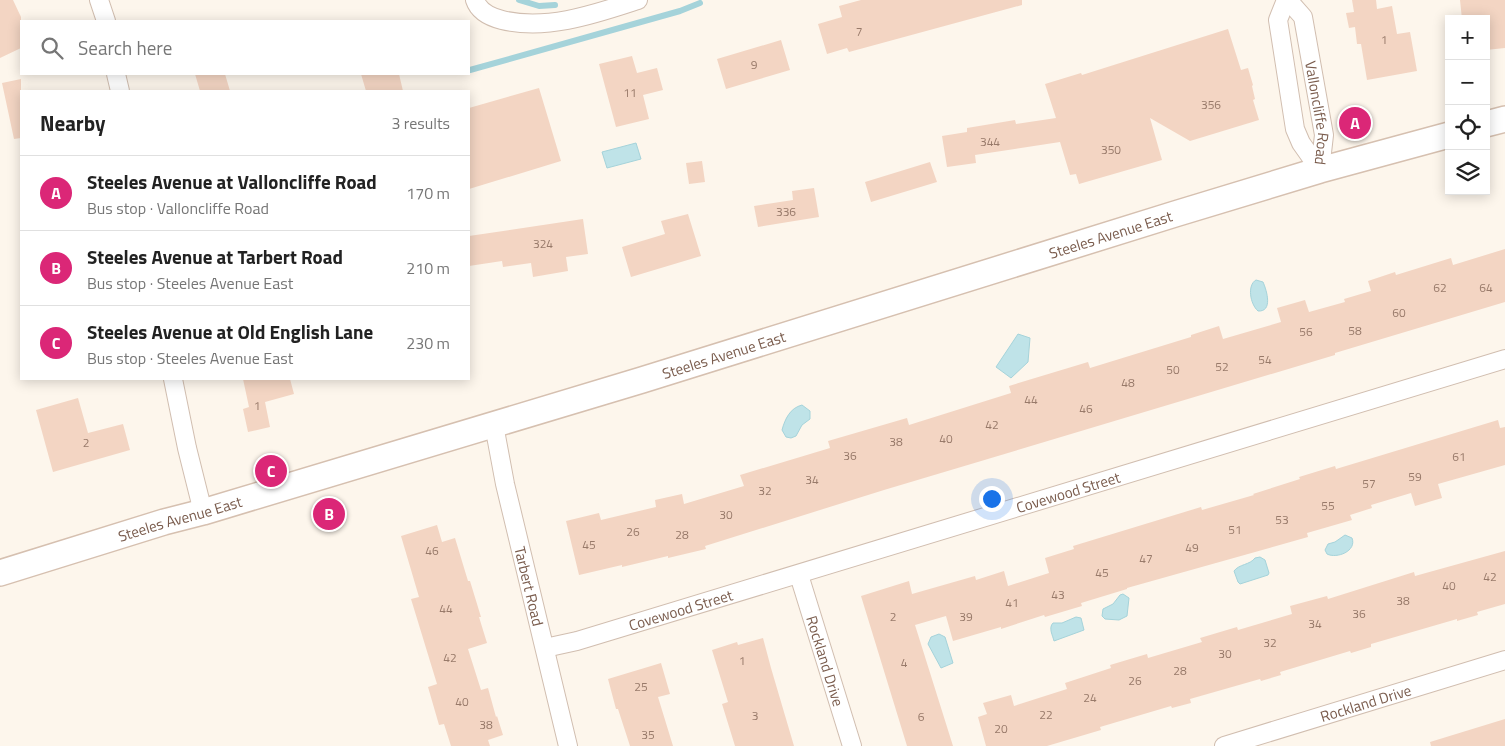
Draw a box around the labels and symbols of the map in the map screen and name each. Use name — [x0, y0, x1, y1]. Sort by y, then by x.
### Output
house number: 7 — [856, 22, 862, 41]
house number: 1 — [1381, 30, 1387, 49]
house number: 9 — [751, 55, 758, 74]
street label: Valloncliffe Road — [1300, 59, 1336, 166]
house number: 11 — [623, 83, 637, 102]
house number: 356 — [1201, 95, 1221, 114]
pin: A — [1339, 104, 1371, 142]
house number: 344 — [980, 132, 1000, 151]
house number: 350 — [1101, 140, 1121, 159]
house number: 336 — [776, 202, 796, 221]
street label: Steeles Avenue East — [1046, 204, 1176, 264]
house number: 324 — [533, 234, 553, 253]
house number: 62 — [1433, 278, 1447, 297]
house number: 64 — [1479, 278, 1493, 297]
house number: 60 — [1392, 303, 1406, 322]
house number: 58 — [1348, 321, 1362, 340]
house number: 56 — [1299, 322, 1313, 341]
street label: Steeles Avenue East — [659, 324, 789, 385]
house number: 54 — [1258, 350, 1272, 369]
house number: 52 — [1215, 357, 1229, 376]
house number: 50 — [1166, 360, 1180, 379]
house number: 48 — [1121, 373, 1135, 392]
house number: 44 — [1024, 390, 1038, 409]
house number: 1 — [254, 396, 260, 415]
house number: 46 — [1079, 399, 1093, 418]
house number: 42 — [985, 415, 999, 434]
house number: 40 — [939, 429, 953, 448]
house number: 38 — [889, 432, 903, 451]
house number: 2 — [83, 433, 89, 452]
house number: 36 — [843, 446, 857, 465]
house number: 61 — [1452, 447, 1466, 466]
pin: C — [255, 452, 287, 490]
street label: Covewood Street — [1013, 465, 1124, 518]
house number: 59 — [1408, 467, 1422, 486]
house number: 34 — [805, 470, 819, 489]
house number: 57 — [1362, 474, 1376, 493]
house number: 32 — [758, 481, 772, 500]
your location — [979, 486, 1005, 512]
street label: Steeles Avenue East — [115, 489, 245, 547]
pin: B — [313, 495, 345, 533]
house number: 55 — [1321, 496, 1335, 515]
house number: 30 — [719, 505, 733, 524]
house number: 53 — [1275, 510, 1289, 529]
house number: 51 — [1228, 520, 1242, 539]
house number: 26 — [626, 522, 640, 541]
house number: 28 — [675, 525, 689, 544]
house number: 45 — [582, 535, 596, 554]
house number: 49 — [1185, 538, 1199, 557]
house number: 46 — [425, 541, 439, 560]
street label: Tarbert Road — [509, 544, 550, 628]
house number: 47 — [1139, 549, 1153, 568]
house number: 45 — [1095, 563, 1109, 582]
house number: 42 — [1483, 567, 1497, 586]
house number: 40 — [1442, 576, 1456, 595]
street label: Covewood Street — [626, 583, 736, 636]
house number: 43 — [1051, 585, 1065, 604]
house number: 38 — [1396, 591, 1410, 610]
house number: 41 — [1005, 593, 1019, 612]
house number: 44 — [439, 599, 453, 618]
house number: 36 — [1352, 604, 1366, 623]
house number: 2 — [890, 607, 896, 626]
house number: 39 — [959, 607, 973, 626]
street label: Rockland Drive — [801, 613, 851, 709]
house number: 34 — [1308, 614, 1322, 633]
house number: 32 — [1263, 633, 1277, 652]
house number: 30 — [1218, 644, 1232, 663]
house number: 42 — [443, 648, 457, 667]
house number: 1 — [739, 651, 745, 670]
house number: 4 — [901, 653, 908, 672]
house number: 28 — [1173, 661, 1187, 680]
house number: 26 — [1128, 671, 1142, 690]
house number: 25 — [634, 677, 648, 696]
street label: Rockland Drive — [1317, 678, 1414, 727]
house number: 24 — [1083, 688, 1097, 707]
house number: 40 — [455, 692, 469, 711]
house number: 22 — [1039, 705, 1053, 724]
house number: 3 — [752, 706, 758, 725]
house number: 6 — [918, 707, 925, 726]
house number: 38 — [479, 715, 493, 734]
house number: 20 — [994, 719, 1008, 738]
house number: 35 — [641, 725, 655, 744]

